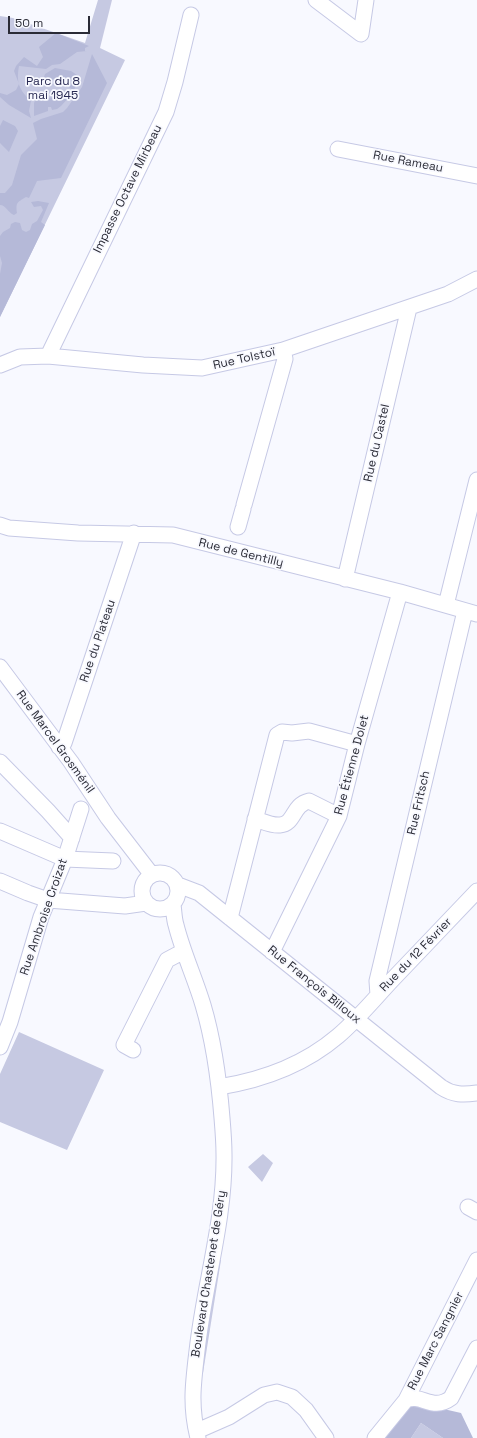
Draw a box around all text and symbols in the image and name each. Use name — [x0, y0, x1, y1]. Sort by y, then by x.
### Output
scale bar — [10, 8, 92, 34]
text: 50 m — [15, 15, 43, 31]
park label: Parc du 8 mai 1945 — [26, 75, 80, 103]
street label: Impasse Octave Mirbeau — [91, 123, 165, 255]
street label: Rue Rameau — [372, 148, 444, 176]
street label: Rue Tolstoï — [212, 345, 276, 373]
street label: Rue du Castel — [361, 403, 393, 483]
street label: Rue de Gentilly — [197, 536, 285, 570]
street label: Rue du Plateau — [77, 598, 119, 684]
street label: Rue Marcel Grosménil — [13, 688, 97, 796]
street label: Rue Étienne Dolet — [332, 713, 372, 817]
street label: Rue Fritsch — [405, 770, 433, 836]
street label: Rue Ambroise Croizat — [17, 857, 71, 977]
street label: Rue du 12 Février — [377, 915, 455, 995]
street label: Rue François Billoux — [265, 943, 363, 1027]
street label: Boulevard Chastenet de Géry — [189, 1189, 229, 1359]
street label: Rue Marc Sangnier — [405, 1290, 467, 1392]

